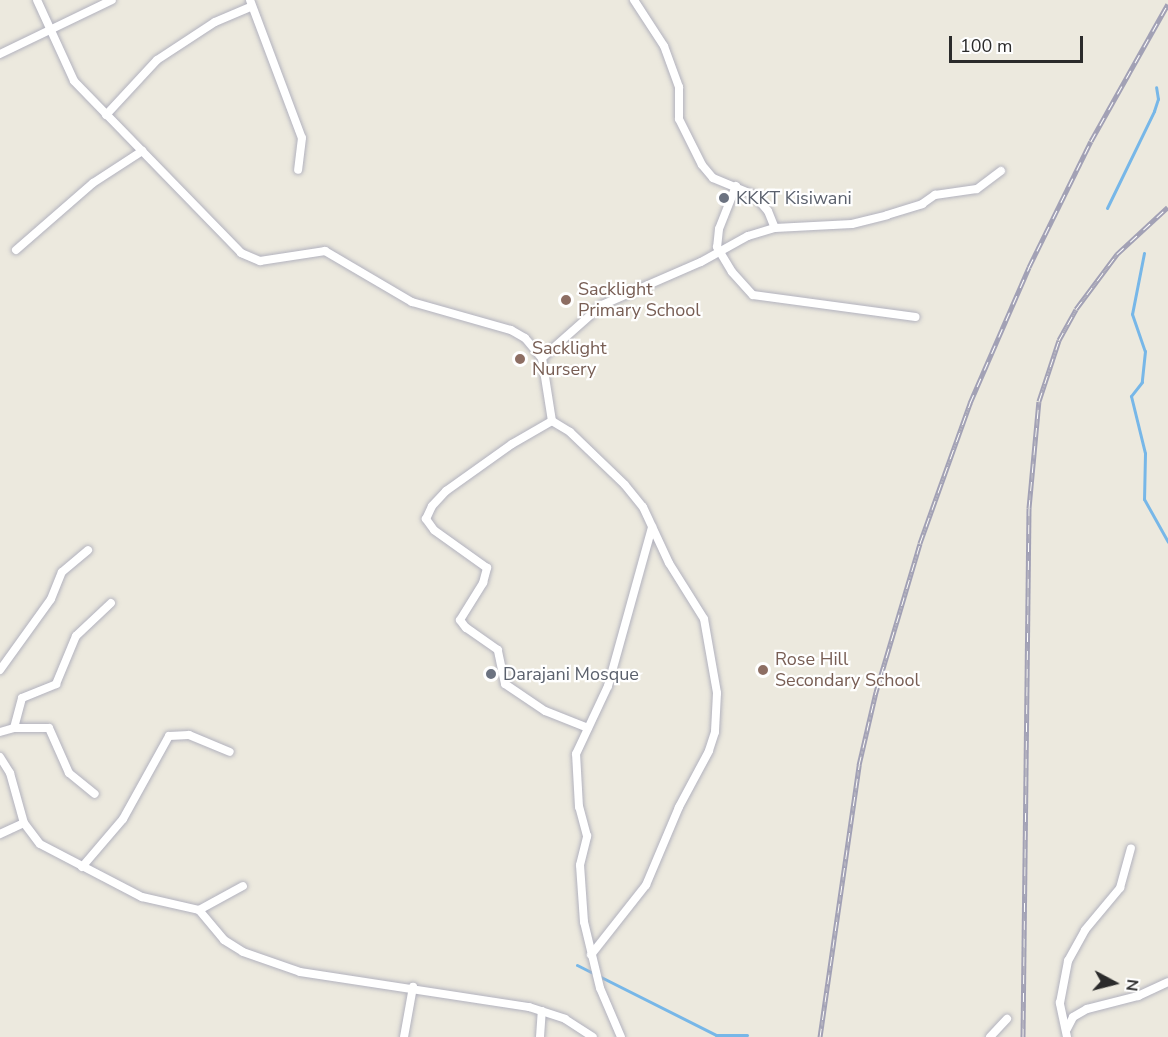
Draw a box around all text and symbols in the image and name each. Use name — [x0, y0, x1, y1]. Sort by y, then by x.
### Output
scale bar — [952, 24, 1086, 62]
text: 100 m — [960, 34, 1012, 58]
place label: KKKT Kisiwani — [736, 187, 852, 209]
marker: KKKT Kisiwani — [717, 191, 731, 205]
place label: Sacklight Primary School — [578, 279, 701, 322]
marker: Sacklight Primary School — [559, 293, 573, 307]
place label: Sacklight Nursery — [532, 338, 607, 380]
marker: Sacklight Nursery — [513, 352, 527, 366]
place label: Rose Hill Secondary School — [775, 649, 920, 692]
place label: Darajani Mosque — [503, 663, 639, 685]
marker: Rose Hill Secondary School — [756, 663, 770, 677]
marker: Darajani Mosque — [484, 667, 498, 681]
north arrow — [1084, 953, 1144, 1013]
text: N — [1120, 978, 1144, 992]

